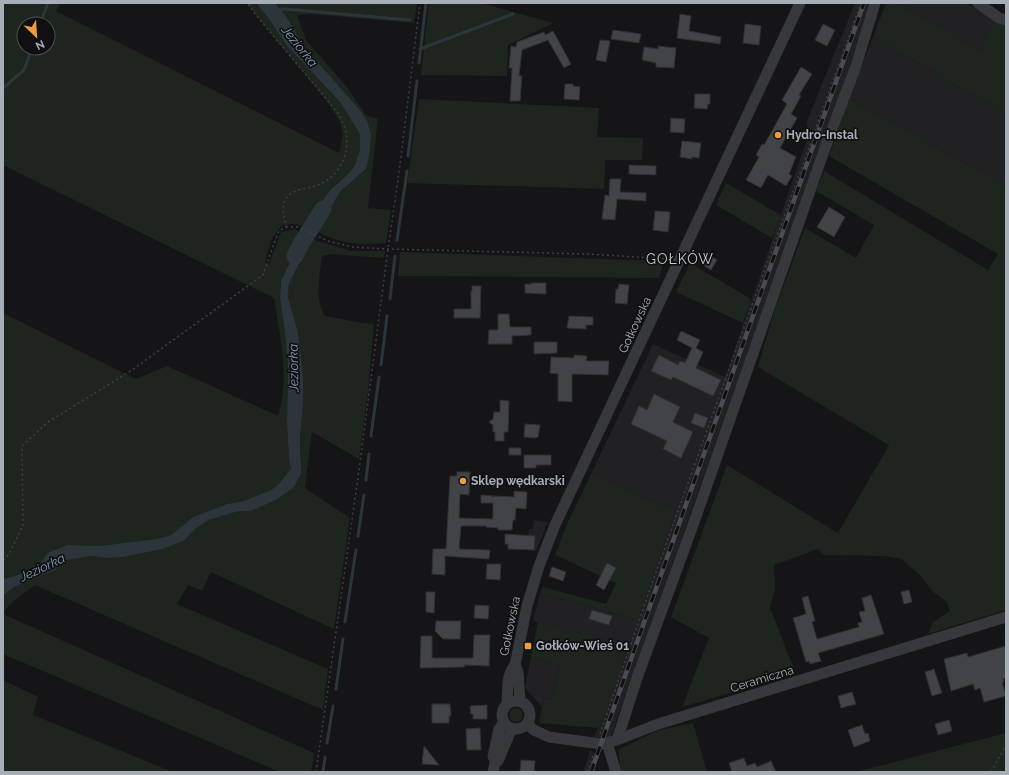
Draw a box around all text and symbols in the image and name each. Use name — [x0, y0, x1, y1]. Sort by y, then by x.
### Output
north arrow — [16, 16, 56, 56]
water label: Jeziorka — [278, 22, 321, 70]
text: N — [33, 37, 47, 52]
place label: Hydro-Instal — [786, 128, 858, 142]
marker: Hydro-Instal — [773, 130, 783, 140]
district label: GOŁKÓW — [646, 250, 714, 267]
street label: Gołkowska — [616, 295, 654, 355]
water label: Jeziorka — [286, 343, 301, 393]
place label: Sklep wędkarski — [471, 474, 565, 488]
marker: Sklep wędkarski — [458, 476, 468, 486]
water label: Jeziorka — [16, 550, 67, 585]
street label: Gołkowska — [497, 595, 523, 657]
place label: Gołków-Wieś 01 — [536, 639, 629, 653]
marker: Gołków-Wieś 01 — [523, 641, 533, 651]
street label: Ceramiczna — [729, 663, 795, 695]

